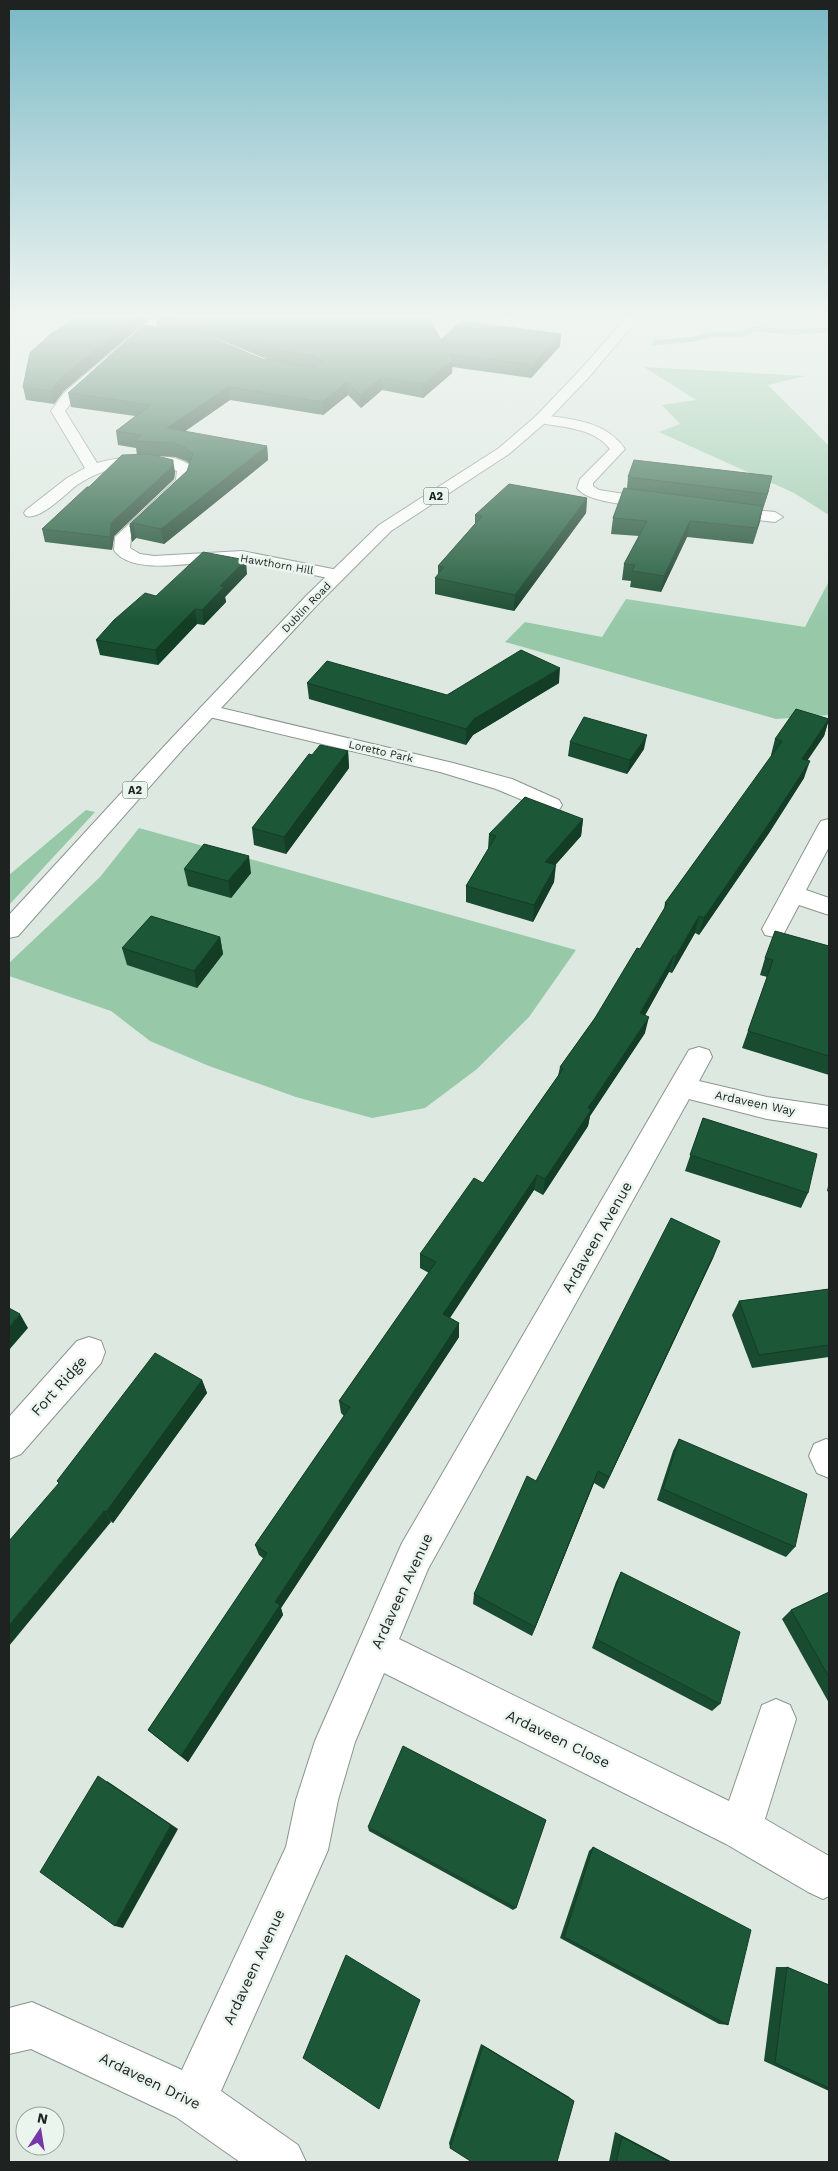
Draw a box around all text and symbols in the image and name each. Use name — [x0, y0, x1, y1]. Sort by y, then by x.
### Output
road number: A2 — [424, 488, 448, 504]
street label: Hawthorn Hill — [239, 552, 315, 577]
street label: Dublin Road — [279, 579, 334, 635]
street label: Loretto Park — [347, 738, 415, 765]
road number: A2 — [122, 782, 148, 798]
street label: Ardaveen Way — [714, 1088, 797, 1119]
street label: Ardaveen Avenue — [558, 1178, 636, 1296]
street label: Fort Ridge — [27, 1352, 91, 1420]
street label: Ardaveen Avenue — [367, 1530, 437, 1652]
street label: Ardaveen Close — [503, 1706, 613, 1772]
street label: Ardaveen Avenue — [219, 1906, 289, 2028]
street label: Ardaveen Drive — [97, 2049, 203, 2113]
north arrow — [15, 2106, 65, 2156]
text: N — [36, 2109, 49, 2127]

